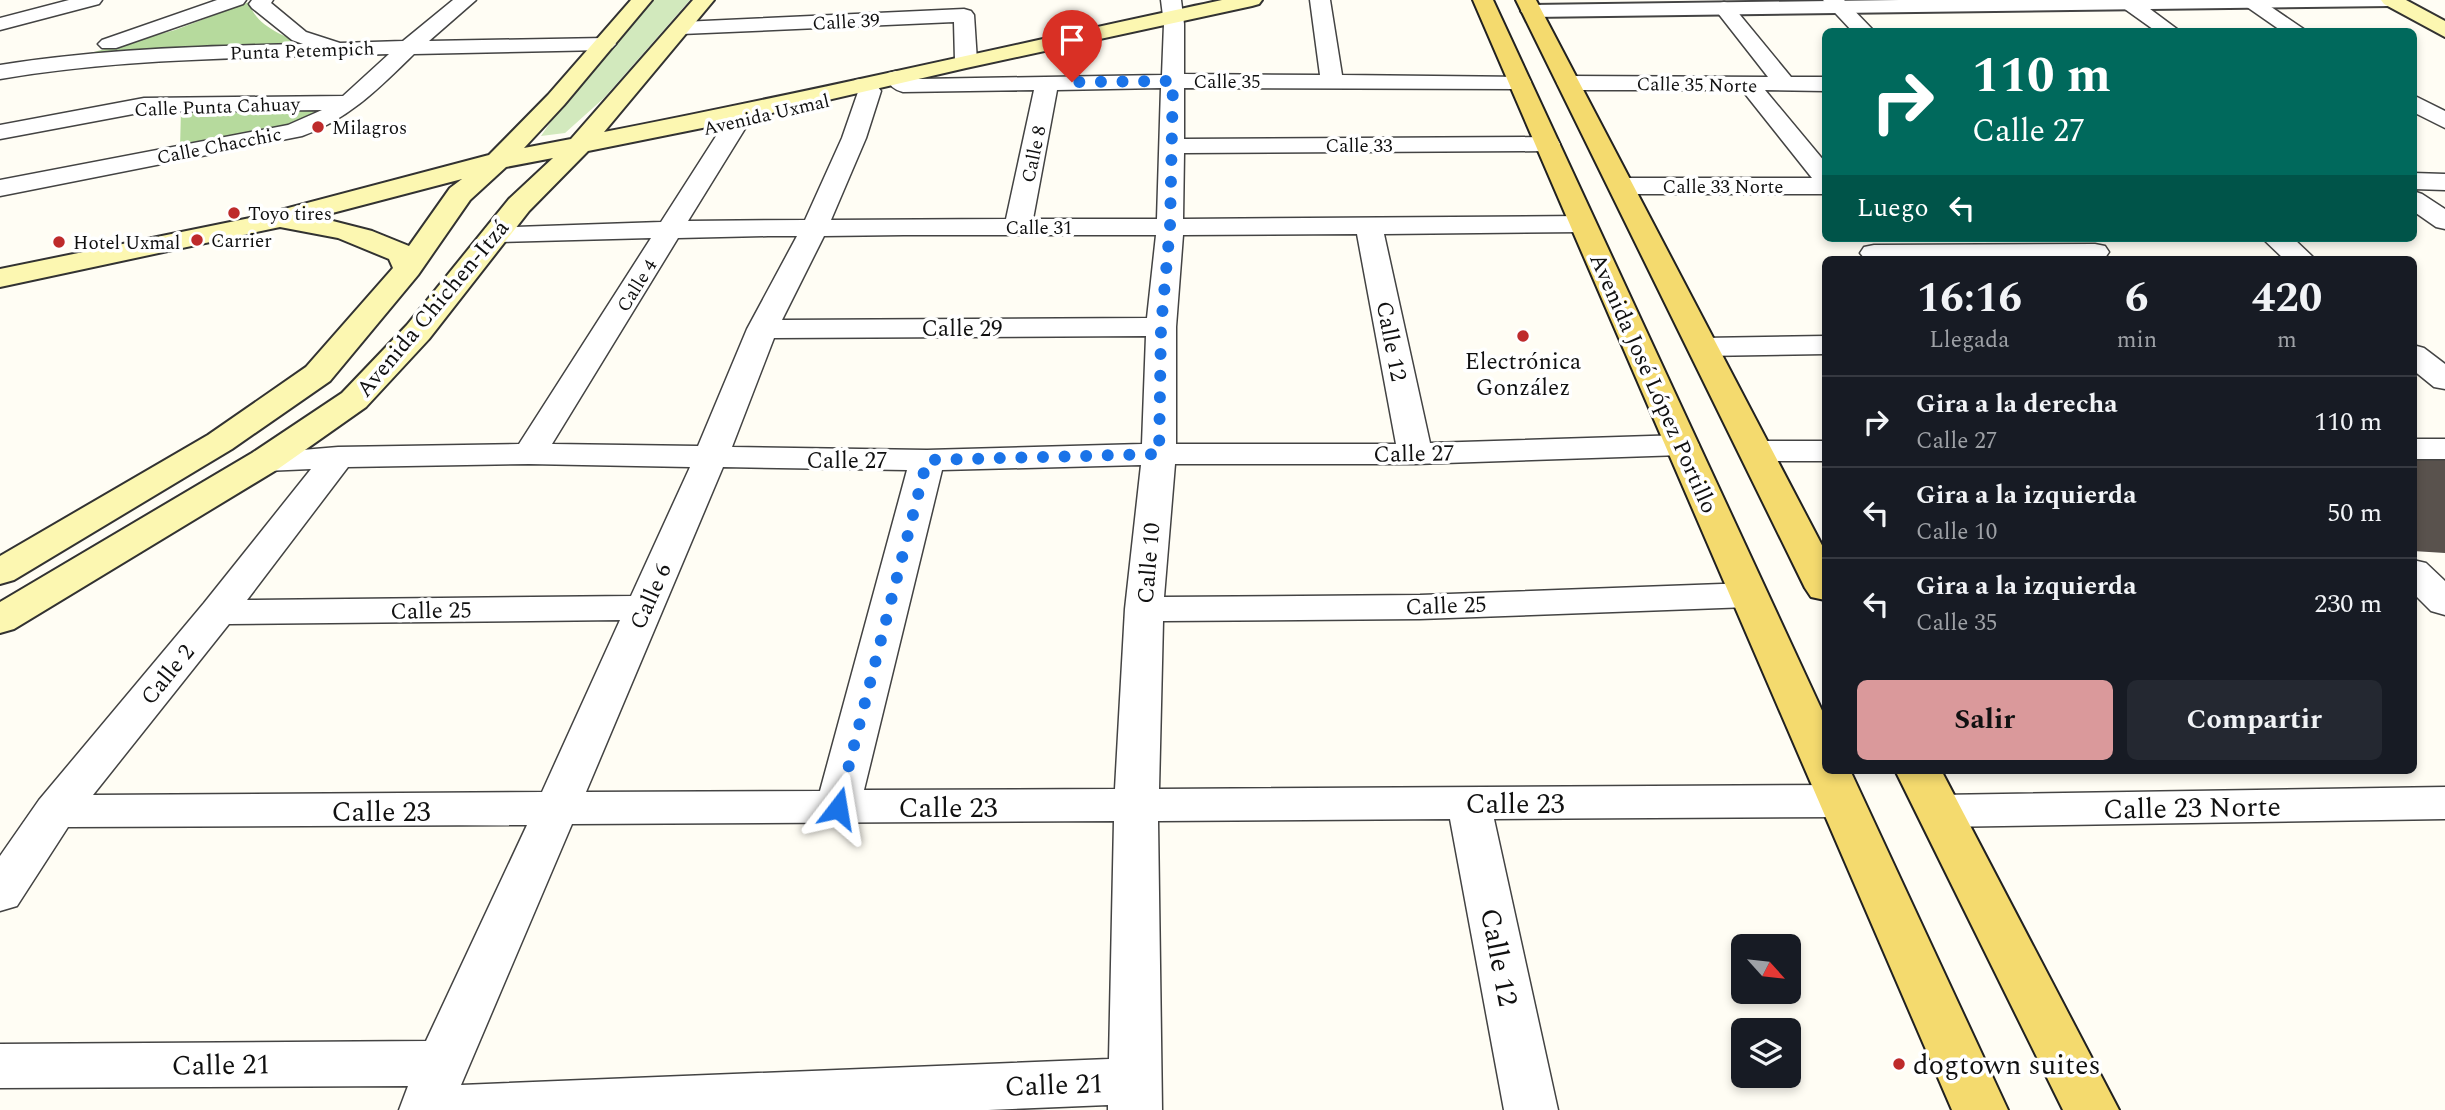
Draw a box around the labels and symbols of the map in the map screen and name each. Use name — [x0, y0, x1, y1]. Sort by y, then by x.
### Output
street label: Calle 39 — [812, 6, 880, 39]
pin — [1042, 10, 1102, 82]
street label: Punta Petempich — [229, 34, 375, 69]
street label: Calle 35 — [1193, 68, 1261, 97]
street label: Calle 35 Norte — [1636, 70, 1758, 101]
street label: Avenida Uxmal — [700, 87, 832, 144]
street label: Calle Punta Cahuay — [134, 90, 301, 125]
place label: Milagros — [332, 114, 407, 143]
marker: Milagros — [310, 119, 326, 135]
street label: Calle Chacchic — [154, 120, 284, 173]
street label: Calle 8 — [1014, 123, 1055, 186]
street label: Calle 33 — [1325, 132, 1393, 161]
street label: Calle 33 Norte — [1663, 173, 1783, 202]
place label: Toyo tires — [248, 200, 332, 229]
marker: Toyo tires — [226, 205, 242, 221]
street label: Avenida Chichen-Itzá — [348, 212, 518, 406]
street label: Calle 31 — [1005, 214, 1073, 243]
place label: Carrier — [211, 227, 272, 256]
place label: Hotel Uxmal — [73, 229, 180, 258]
marker: Carrier — [189, 232, 205, 248]
marker: Hotel Uxmal — [51, 234, 67, 250]
street label: Avenida José López Portillo — [1579, 248, 1726, 519]
street label: Calle 4 — [610, 253, 665, 318]
street label: Calle 12 — [1366, 298, 1415, 385]
street label: Calle 29 — [921, 312, 1003, 347]
marker: Electrónica González — [1515, 328, 1531, 344]
place label: Electrónica González — [1465, 345, 1581, 406]
street label: Calle 27 — [1373, 436, 1455, 473]
street label: Calle 27 — [806, 444, 888, 479]
street label: Calle 10 — [1129, 521, 1170, 605]
street label: Calle 6 — [621, 558, 682, 636]
street label: Calle 25 — [1405, 588, 1487, 625]
street label: Calle 25 — [390, 593, 472, 630]
street label: Calle 2 — [133, 637, 204, 713]
position arrow — [801, 771, 875, 845]
street label: Calle 23 — [1466, 783, 1564, 826]
street label: Calle 23 Norte — [2103, 785, 2281, 832]
street label: Calle 23 — [899, 787, 997, 830]
street label: Calle 23 — [332, 791, 430, 834]
street label: Calle 12 — [1468, 905, 1529, 1010]
north arrow — [1731, 934, 1801, 1004]
street label: Calle 21 — [171, 1043, 271, 1088]
place label: dogtown suites — [1913, 1044, 2101, 1087]
marker: dogtown suites — [1891, 1056, 1907, 1072]
street label: Calle 21 — [1004, 1062, 1104, 1109]

